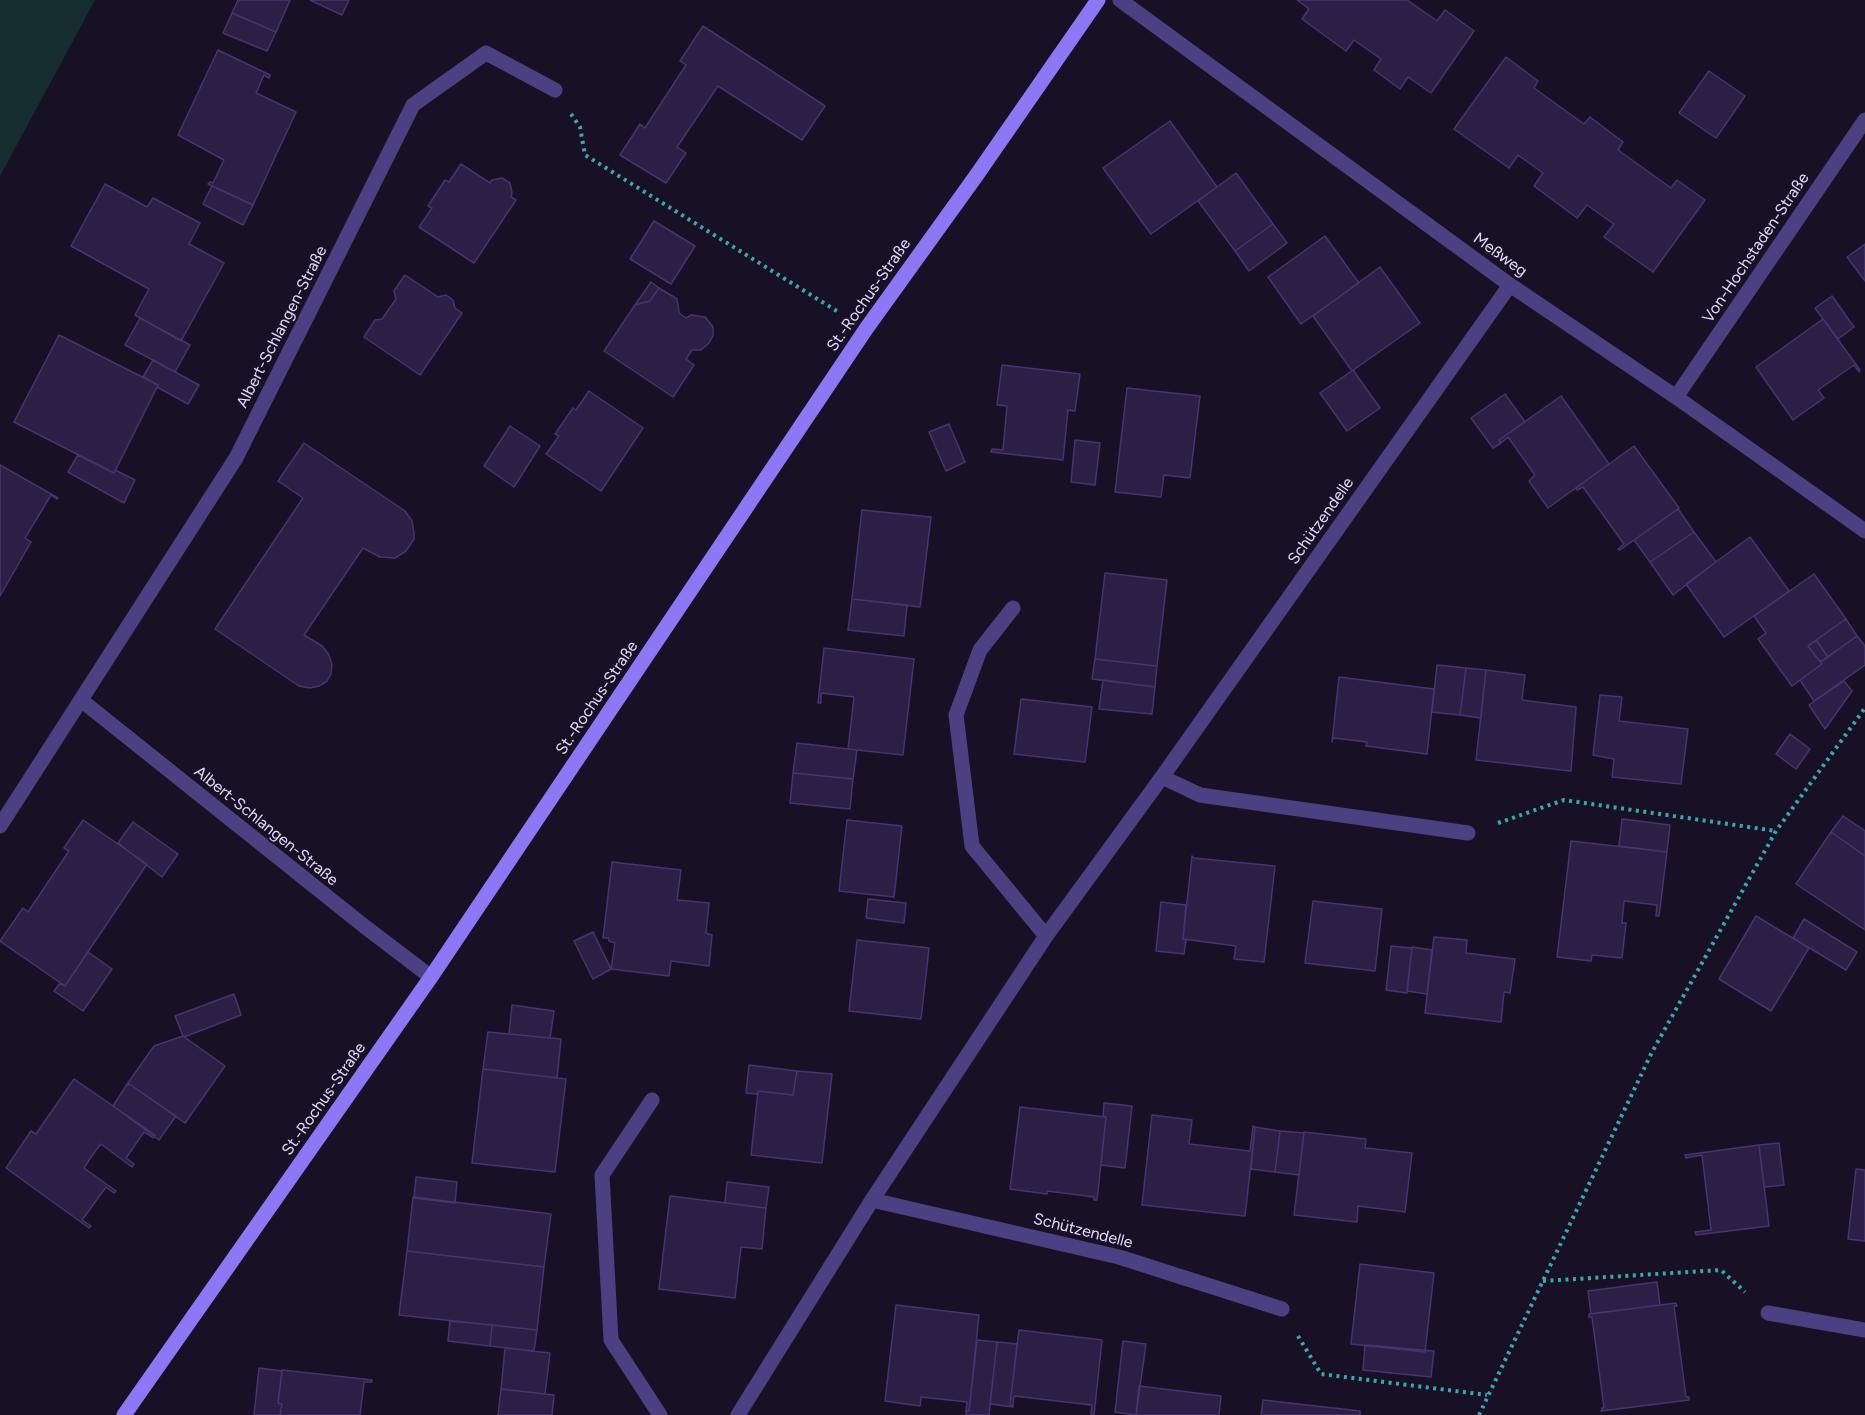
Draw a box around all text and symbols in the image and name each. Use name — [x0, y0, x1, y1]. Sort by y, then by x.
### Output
street label: Von-Hochstaden-Straße — [1699, 169, 1813, 327]
street label: Meßweg — [1469, 229, 1531, 281]
street label: St.-Rochus-Straße — [823, 235, 915, 355]
street label: Albert-Schlangen-Straße — [233, 243, 331, 411]
street label: Schützendelle — [1284, 474, 1358, 568]
street label: St.-Rochus-Straße — [552, 637, 642, 759]
street label: Albert-Schlangen-Straße — [190, 762, 342, 890]
street label: St.-Rochus-Straße — [278, 1039, 370, 1159]
street label: Schützendelle — [1031, 1209, 1135, 1253]

